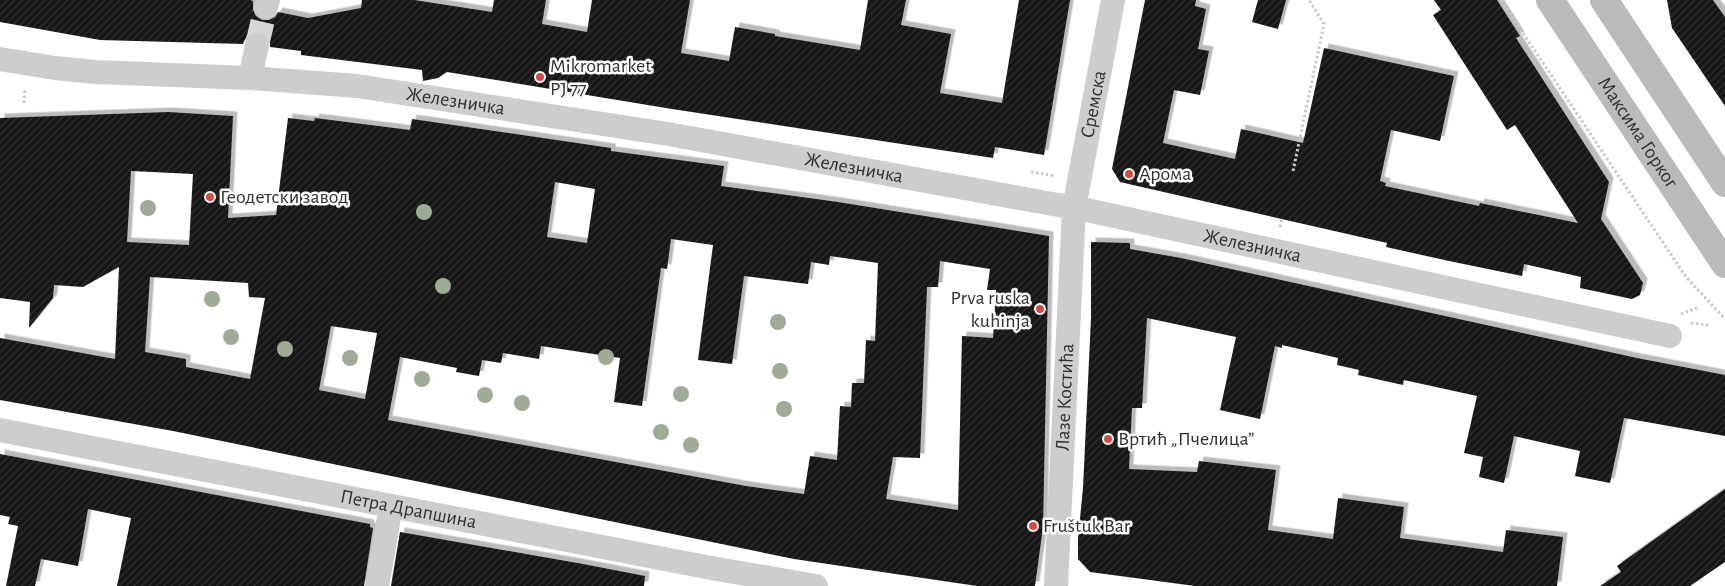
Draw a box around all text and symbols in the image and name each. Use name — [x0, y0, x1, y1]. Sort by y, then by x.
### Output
place label: Mikromarket PJ 77 — [550, 56, 652, 99]
street label: Сремска — [1077, 69, 1110, 140]
marker: Mikromarket PJ 77 — [534, 71, 546, 83]
street label: Максима Горког — [1594, 73, 1682, 192]
street label: Железничка — [405, 84, 506, 119]
street label: Железничка — [803, 149, 905, 187]
place label: Арома — [1139, 164, 1191, 184]
marker: Арома — [1123, 168, 1135, 180]
place label: Геодетски завод — [220, 187, 348, 207]
marker: Геодетски завод — [204, 191, 216, 203]
street label: Железничка — [1201, 226, 1303, 266]
place label: Prva ruska kuhinja — [950, 288, 1030, 331]
marker: Prva ruska kuhinja — [1034, 303, 1046, 315]
street label: Лазе Костића — [1052, 343, 1078, 451]
place label: Вртић „Пчелица” — [1118, 429, 1254, 449]
marker: Вртић „Пчелица” — [1102, 433, 1114, 445]
street label: Петра Драпшина — [339, 486, 478, 532]
place label: Fruštuk Bar — [1043, 516, 1131, 536]
marker: Fruštuk Bar — [1027, 520, 1039, 532]

